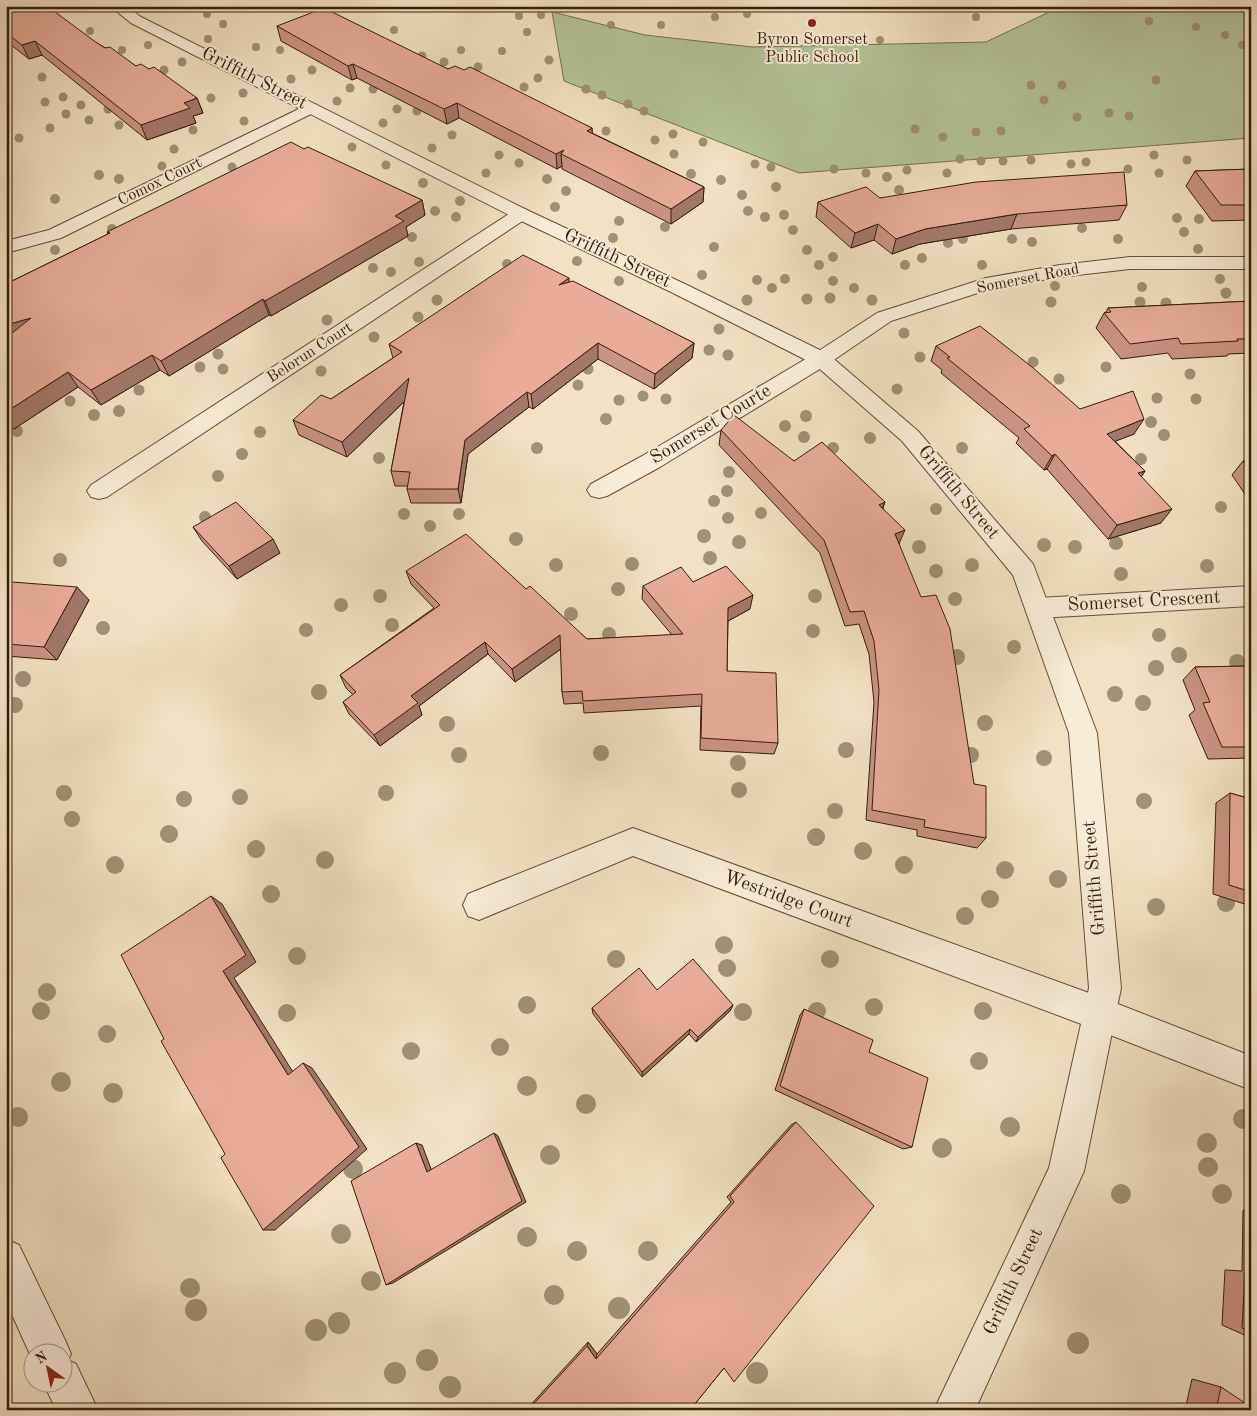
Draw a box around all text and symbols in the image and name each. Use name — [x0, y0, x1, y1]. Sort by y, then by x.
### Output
marker: Byron Somerset Public School — [806, 17, 818, 29]
place label: Byron Somerset Public School — [756, 32, 868, 66]
street label: Griffith Street — [198, 44, 310, 114]
street label: Comox Court — [116, 155, 205, 209]
street label: Griffith Street — [561, 226, 673, 292]
street label: Somerset Road — [975, 261, 1081, 297]
street label: Belorun Court — [264, 319, 356, 386]
street label: Somerset Courte — [647, 382, 775, 468]
street label: Griffith Street — [914, 443, 1002, 543]
street label: Somerset Crescent — [1067, 589, 1221, 615]
street label: Griffith Street — [1080, 820, 1110, 936]
street label: Westridge Court — [721, 868, 855, 932]
street label: Griffith Street — [981, 1226, 1047, 1338]
north arrow — [22, 1344, 72, 1394]
text: N — [33, 1349, 50, 1367]

